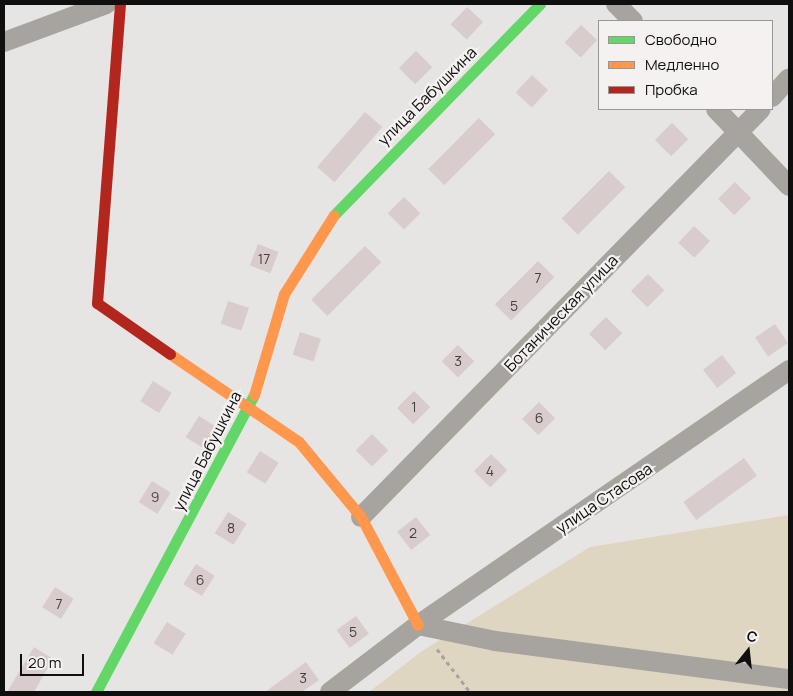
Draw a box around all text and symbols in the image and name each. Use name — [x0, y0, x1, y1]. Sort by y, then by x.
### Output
legend — [598, 20, 773, 110]
text: Свободно — [645, 29, 717, 50]
street label: улица Бабушкина — [374, 43, 480, 149]
text: Медленно — [645, 54, 719, 75]
text: Пробка — [645, 79, 698, 100]
house number: 17 — [258, 251, 270, 267]
street label: Ботаническая улица — [500, 251, 622, 375]
house number: 7 — [534, 270, 542, 286]
house number: 5 — [510, 298, 518, 314]
house number: 3 — [454, 353, 462, 369]
street label: улица Бабушкина — [169, 388, 245, 514]
house number: 1 — [411, 399, 417, 415]
house number: 6 — [535, 410, 543, 426]
street label: улица Стасова — [552, 459, 656, 537]
house number: 4 — [486, 463, 494, 479]
house number: 9 — [151, 489, 159, 505]
house number: 8 — [227, 520, 235, 536]
house number: 2 — [409, 525, 417, 541]
house number: 6 — [196, 572, 204, 588]
house number: 7 — [55, 596, 63, 612]
house number: 5 — [349, 624, 357, 640]
north arrow — [723, 626, 773, 676]
text: С — [745, 626, 760, 647]
scale bar — [22, 644, 86, 676]
text: 20 m — [28, 652, 61, 673]
house number: 3 — [299, 670, 307, 686]

